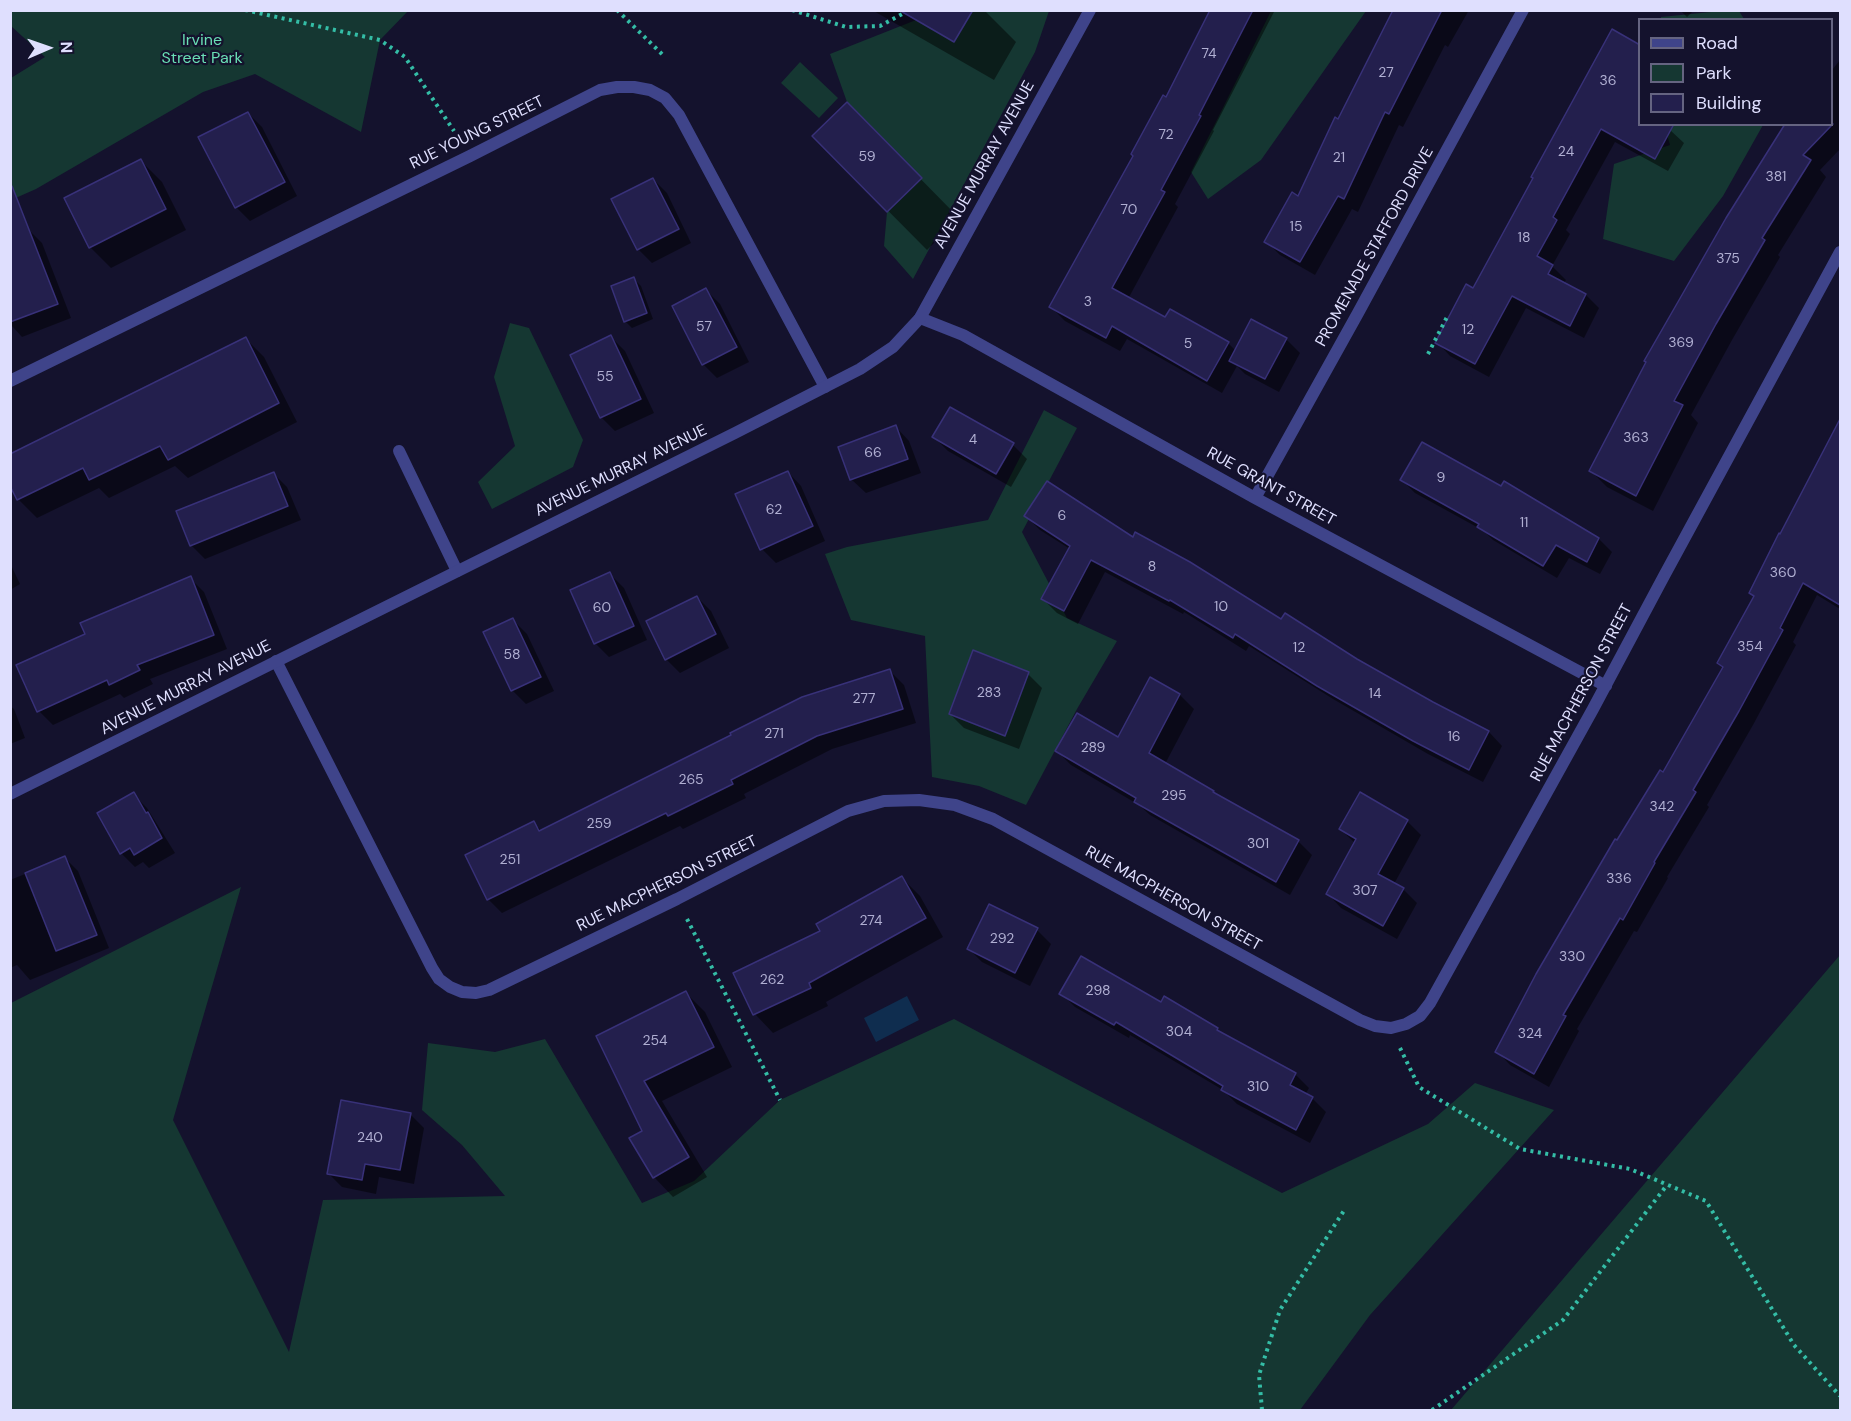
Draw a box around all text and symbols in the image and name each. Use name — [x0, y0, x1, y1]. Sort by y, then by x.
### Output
north arrow — [18, 18, 78, 78]
legend — [1638, 18, 1833, 126]
park label: Irvine Street Park — [161, 31, 243, 69]
text: Road — [1696, 31, 1738, 55]
text: N — [56, 41, 77, 54]
house number: 74 — [1201, 46, 1217, 62]
text: Park — [1696, 61, 1732, 85]
house number: 27 — [1378, 65, 1394, 81]
house number: 36 — [1599, 73, 1617, 89]
street label: AVENUE MURRAY AVENUE — [931, 78, 1039, 252]
text: Building — [1696, 91, 1761, 115]
street label: RUE YOUNG STREET — [407, 92, 547, 174]
house number: 72 — [1158, 127, 1174, 143]
street label: PROMENADE STAFFORD DRIVE — [1312, 144, 1438, 350]
house number: 24 — [1558, 144, 1574, 160]
house number: 59 — [859, 149, 875, 165]
house number: 21 — [1333, 150, 1345, 166]
house number: 381 — [1766, 169, 1786, 185]
house number: 70 — [1121, 202, 1137, 218]
house number: 15 — [1290, 219, 1302, 235]
house number: 18 — [1518, 230, 1530, 246]
house number: 375 — [1716, 251, 1740, 267]
house number: 3 — [1084, 294, 1092, 310]
house number: 57 — [696, 319, 712, 335]
house number: 12 — [1462, 322, 1474, 338]
house number: 369 — [1668, 335, 1694, 351]
house number: 5 — [1184, 336, 1192, 352]
house number: 55 — [596, 369, 614, 385]
street label: AVENUE MURRAY AVENUE — [532, 421, 710, 521]
house number: 363 — [1623, 430, 1649, 446]
house number: 4 — [969, 432, 977, 448]
street label: RUE GRANT STREET — [1203, 444, 1339, 530]
house number: 66 — [864, 445, 882, 461]
house number: 9 — [1437, 470, 1445, 486]
house number: 62 — [766, 502, 782, 518]
house number: 6 — [1058, 508, 1066, 524]
house number: 11 — [1520, 515, 1528, 531]
house number: 8 — [1148, 559, 1156, 575]
house number: 360 — [1770, 565, 1796, 581]
house number: 10 — [1214, 599, 1228, 615]
house number: 60 — [593, 600, 611, 616]
street label: RUE MACPHERSON STREET — [1527, 601, 1637, 785]
street label: AVENUE MURRAY AVENUE — [97, 637, 275, 739]
house number: 354 — [1737, 639, 1763, 655]
house number: 12 — [1293, 640, 1305, 656]
house number: 58 — [503, 647, 521, 663]
house number: 283 — [977, 685, 1001, 701]
house number: 14 — [1369, 686, 1381, 702]
house number: 277 — [853, 691, 875, 707]
house number: 271 — [764, 726, 784, 742]
house number: 16 — [1447, 729, 1461, 745]
house number: 289 — [1081, 740, 1105, 756]
house number: 265 — [678, 772, 704, 788]
house number: 295 — [1161, 788, 1187, 804]
house number: 342 — [1650, 799, 1674, 815]
house number: 259 — [587, 816, 611, 832]
street label: RUE MACPHERSON STREET — [574, 832, 760, 936]
house number: 301 — [1247, 836, 1269, 852]
street label: RUE MACPHERSON STREET — [1082, 843, 1264, 955]
house number: 251 — [500, 852, 520, 868]
house number: 336 — [1606, 871, 1632, 887]
house number: 307 — [1352, 883, 1378, 899]
house number: 274 — [860, 913, 882, 929]
house number: 292 — [990, 931, 1014, 947]
house number: 330 — [1559, 949, 1585, 965]
house number: 262 — [760, 972, 784, 988]
house number: 298 — [1086, 983, 1110, 999]
house number: 304 — [1166, 1024, 1192, 1040]
house number: 324 — [1518, 1026, 1542, 1042]
house number: 254 — [642, 1033, 668, 1049]
house number: 310 — [1247, 1079, 1269, 1095]
house number: 240 — [357, 1130, 383, 1146]

